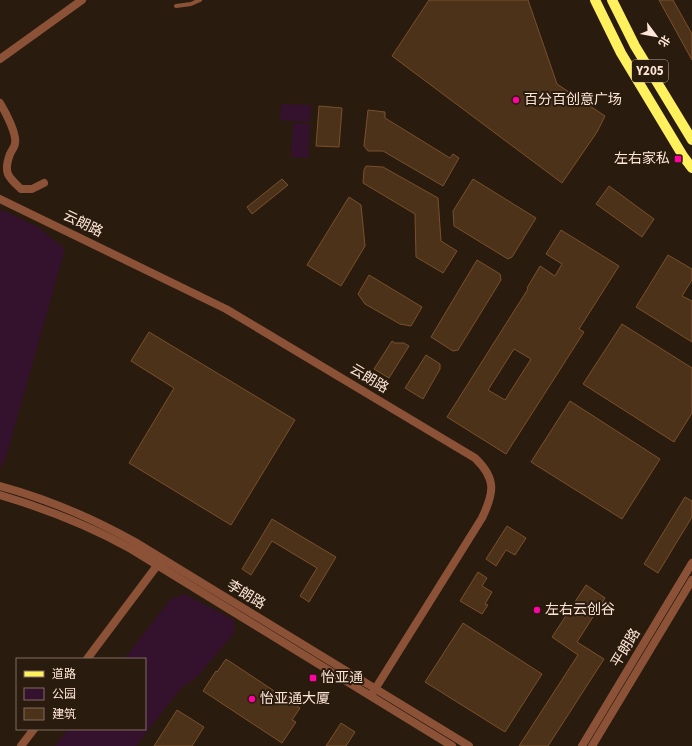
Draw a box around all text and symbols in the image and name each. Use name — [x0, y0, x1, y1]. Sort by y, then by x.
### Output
north arrow — [636, 16, 676, 56]
text: 北 — [655, 32, 673, 50]
road number: Y205 — [632, 60, 668, 82]
place label: 百分百创意广场 — [524, 90, 622, 110]
marker: 百分百创意广场 — [511, 95, 521, 105]
place label: 左右家私 — [614, 149, 670, 169]
marker: 左右家私 — [673, 154, 683, 164]
street label: 云朗路 — [60, 206, 106, 242]
street label: 云朗路 — [346, 360, 392, 398]
street label: 李朗路 — [223, 576, 269, 614]
place label: 左右云创谷 — [545, 600, 615, 620]
marker: 左右云创谷 — [532, 605, 542, 615]
street label: 平朗路 — [607, 625, 645, 671]
legend — [16, 658, 146, 730]
text: 道路 — [52, 666, 76, 683]
place label: 怡亚通 — [321, 668, 363, 688]
marker: 怡亚通 — [308, 673, 318, 683]
text: 公园 — [52, 686, 76, 703]
place label: 怡亚通大厦 — [260, 689, 330, 709]
marker: 怡亚通大厦 — [247, 694, 257, 704]
text: 建筑 — [52, 706, 76, 723]

